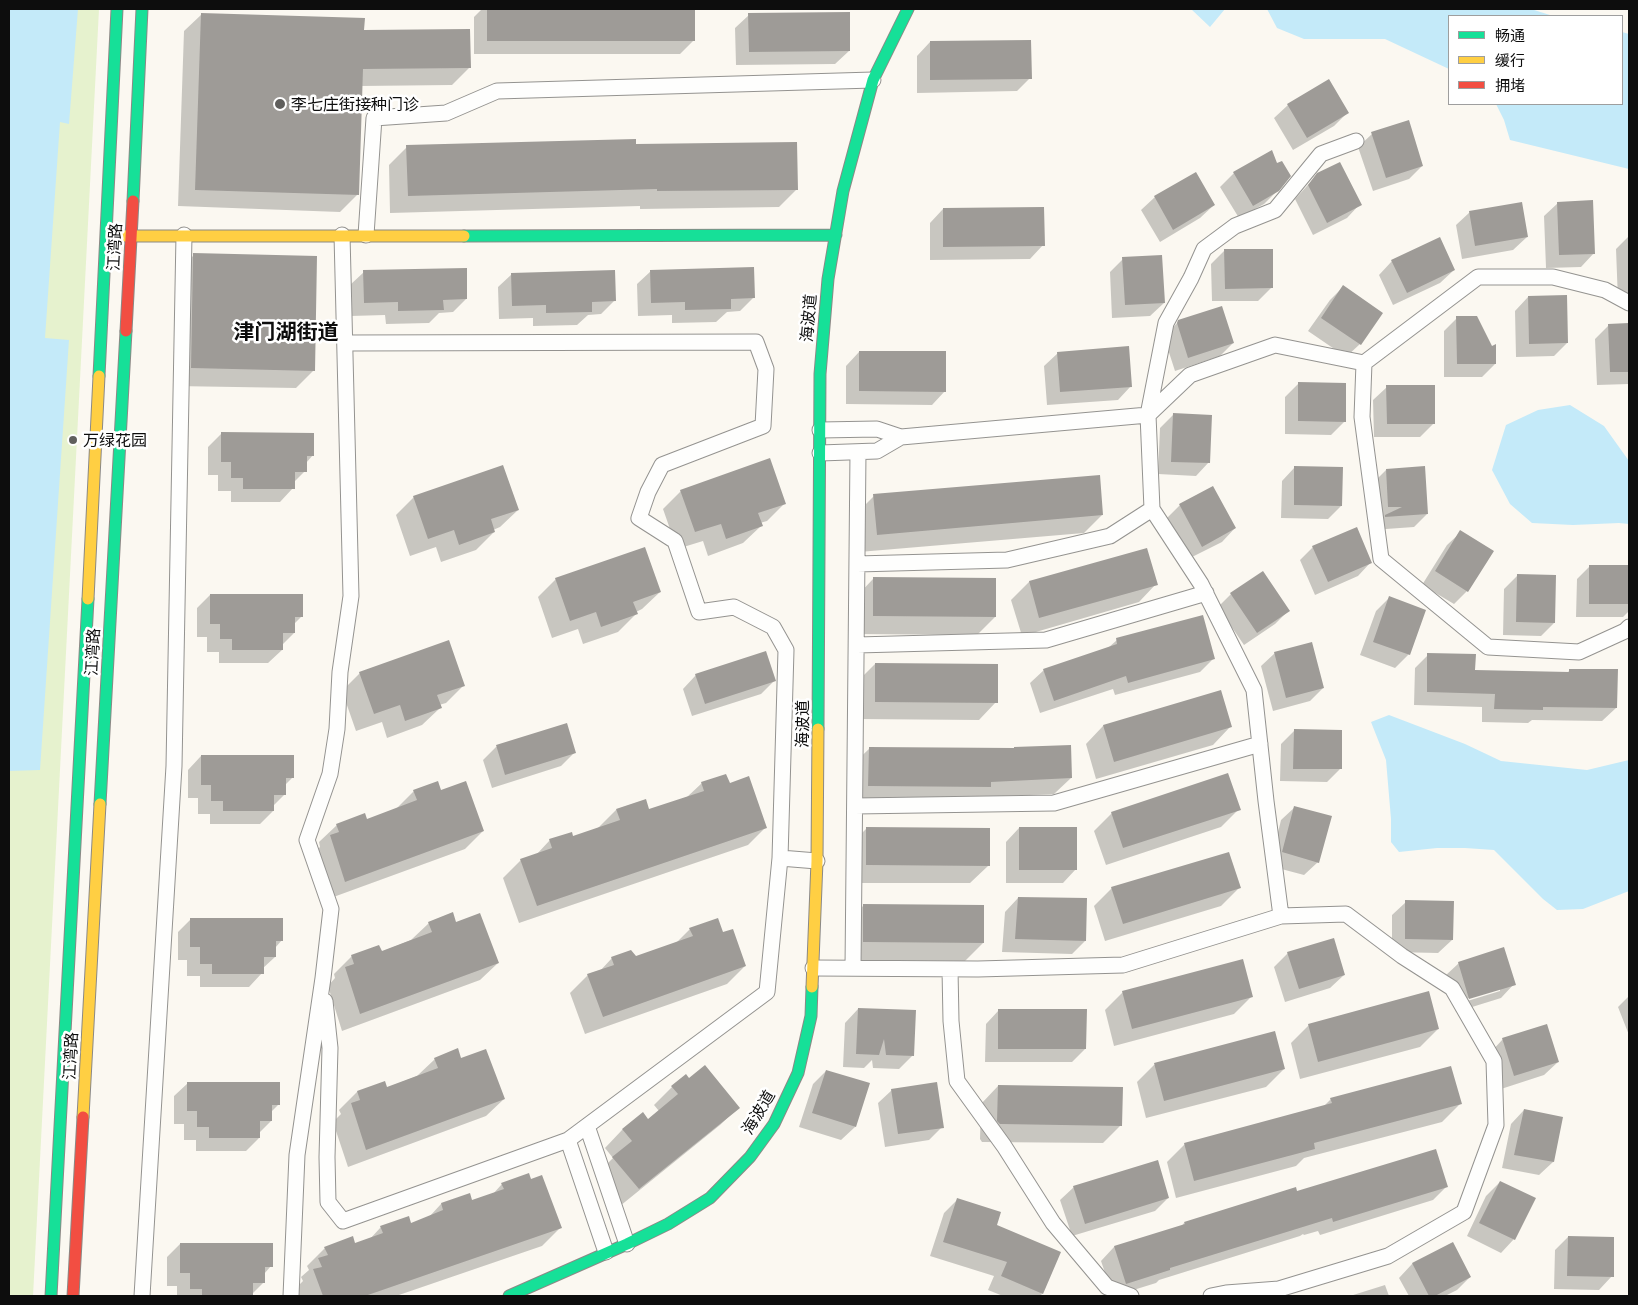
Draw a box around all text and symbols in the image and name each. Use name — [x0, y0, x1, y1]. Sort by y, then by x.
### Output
legend — [1448, 15, 1623, 105]
text: 畅通 — [1495, 24, 1525, 45]
text: 缓行 — [1495, 49, 1525, 70]
text: 拥堵 — [1495, 74, 1525, 95]
place label: 李七庄街接种门诊 — [291, 94, 419, 114]
marker: 李七庄街接种门诊 — [273, 97, 287, 111]
street label: 江湾路 — [103, 223, 125, 271]
street label: 海波道 — [796, 293, 820, 343]
district label: 津门湖街道 — [234, 318, 338, 344]
place label: 万绿花园 — [83, 430, 147, 450]
marker: 万绿花园 — [67, 434, 79, 446]
street label: 江湾路 — [81, 628, 103, 676]
street label: 海波道 — [792, 700, 812, 748]
street label: 江湾路 — [59, 1032, 81, 1080]
street label: 海波道 — [737, 1086, 779, 1138]

